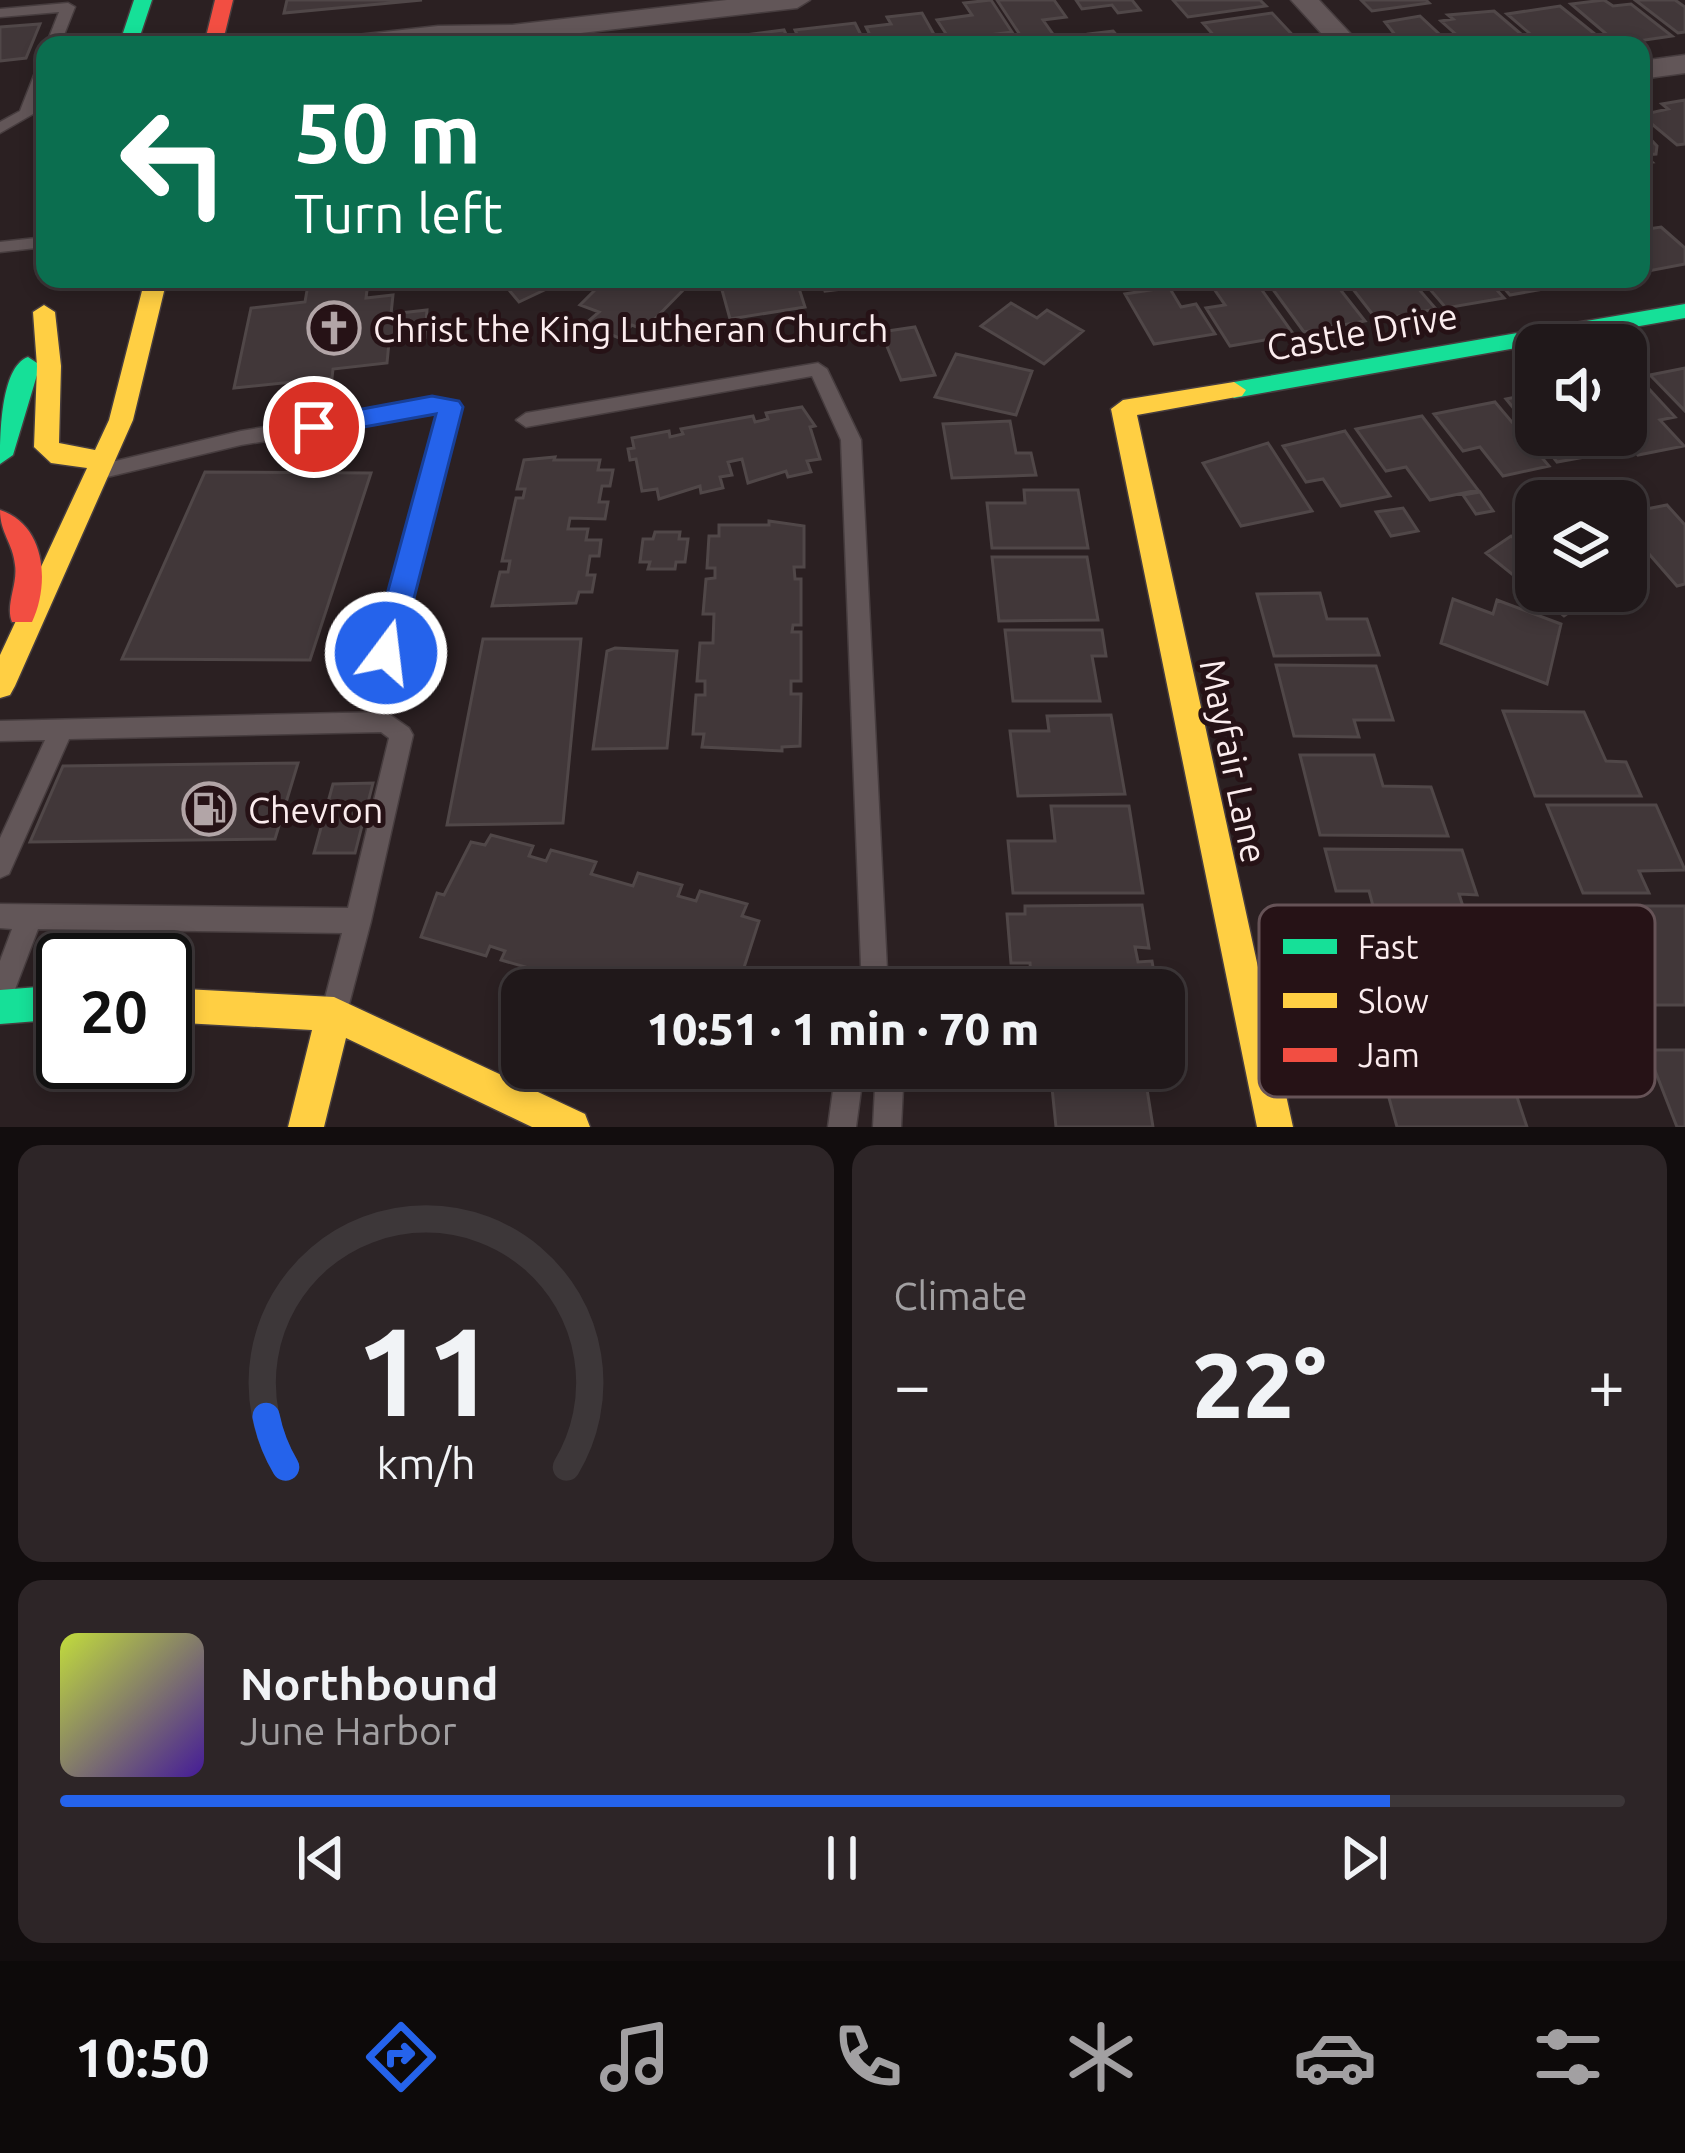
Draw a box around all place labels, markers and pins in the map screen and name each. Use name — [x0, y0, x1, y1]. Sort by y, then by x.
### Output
church icon: Christ the King Lutheran Church — [306, 300, 362, 356]
place label: Christ the King Lutheran Church — [373, 308, 888, 349]
pin — [263, 376, 365, 478]
fuel station icon: Chevron — [181, 781, 237, 837]
place label: Chevron — [248, 789, 383, 830]

